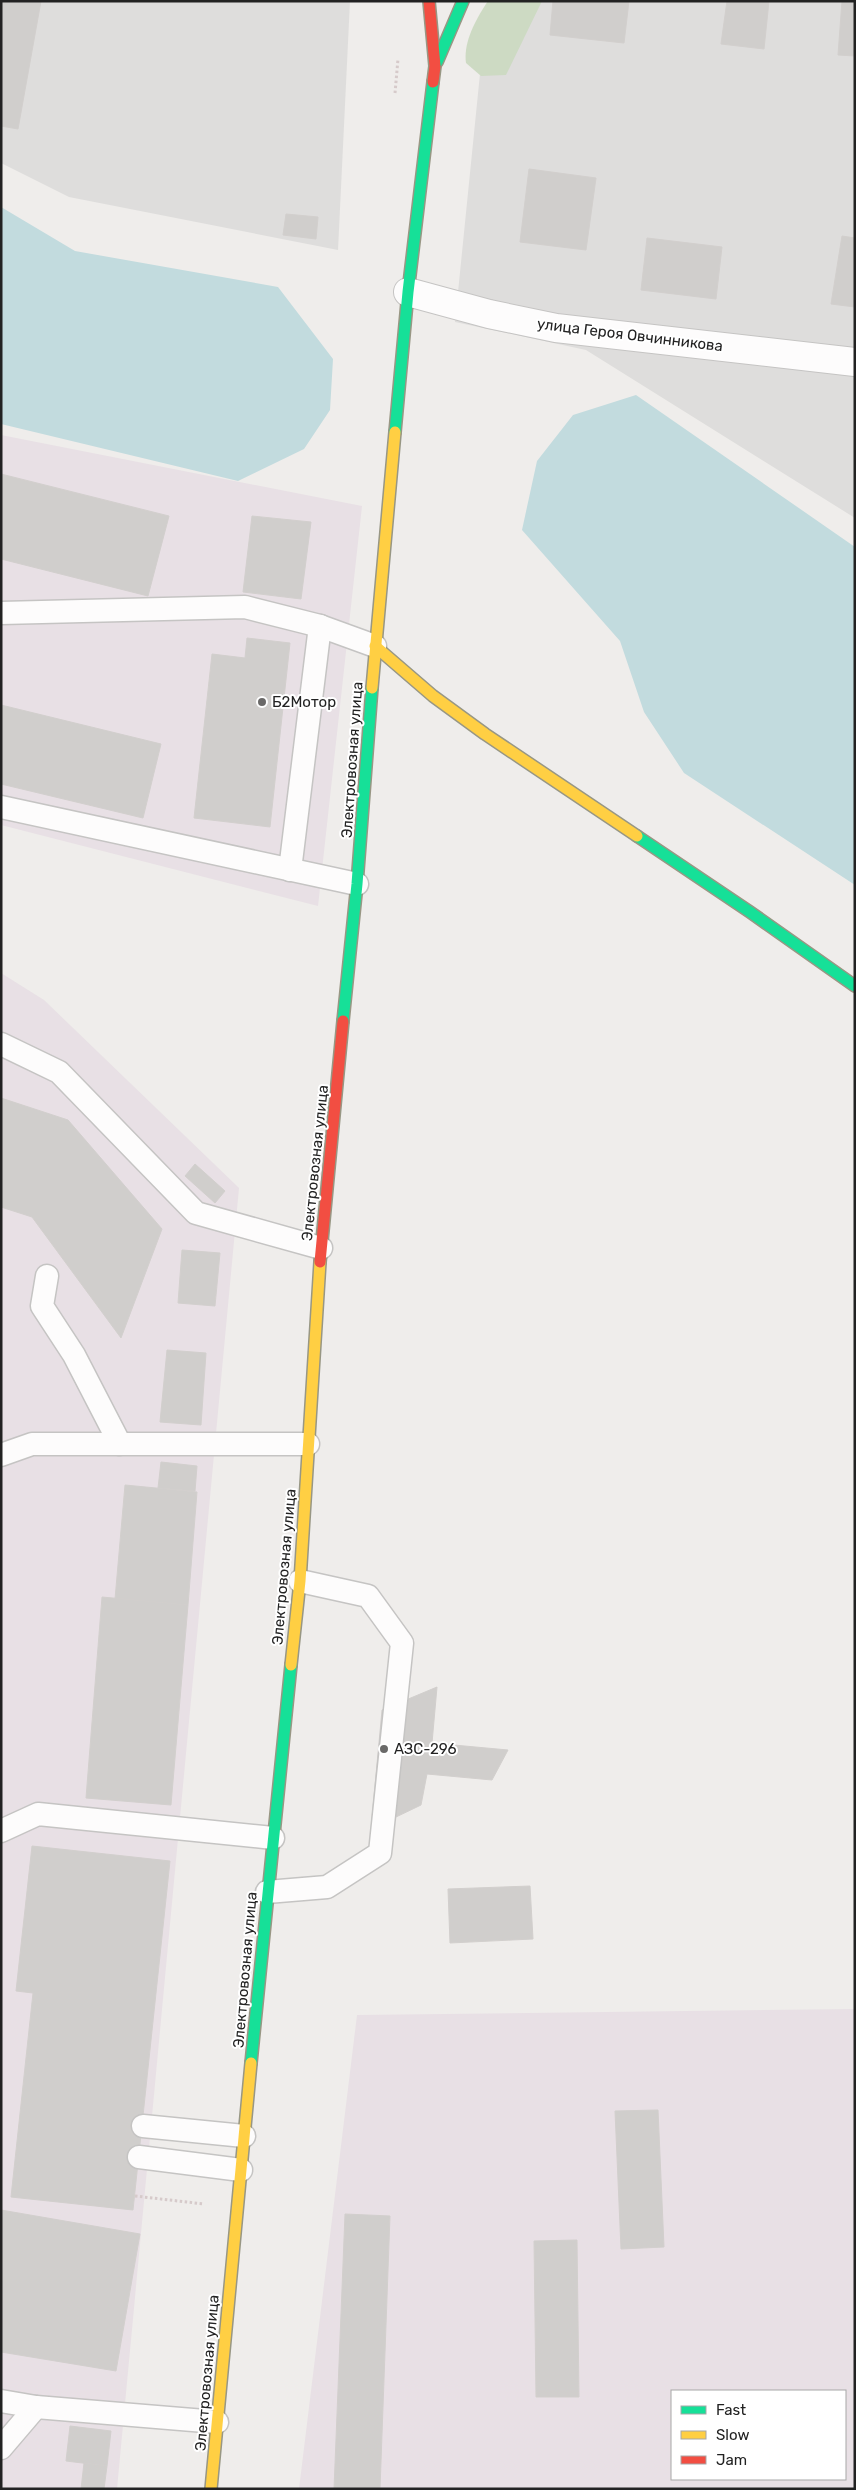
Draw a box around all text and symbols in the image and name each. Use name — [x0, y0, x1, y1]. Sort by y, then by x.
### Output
street label: улица Героя Овчинникова — [536, 315, 724, 355]
street label: Электровозная улица — [338, 681, 366, 839]
place label: Б2Мотор — [272, 693, 336, 711]
marker: Б2Мотор — [256, 696, 268, 708]
street label: Электровозная улица — [298, 1084, 332, 1242]
street label: Электровозная улица — [268, 1488, 300, 1646]
place label: АЗС-296 — [394, 1740, 457, 1758]
marker: АЗС-296 — [378, 1743, 390, 1755]
street label: Электровозная улица — [229, 1891, 261, 2049]
street label: Электровозная улица — [191, 2294, 223, 2452]
legend — [671, 2390, 846, 2480]
text: Fast — [716, 2401, 746, 2419]
text: Slow — [716, 2426, 749, 2444]
text: Jam — [716, 2451, 747, 2469]

